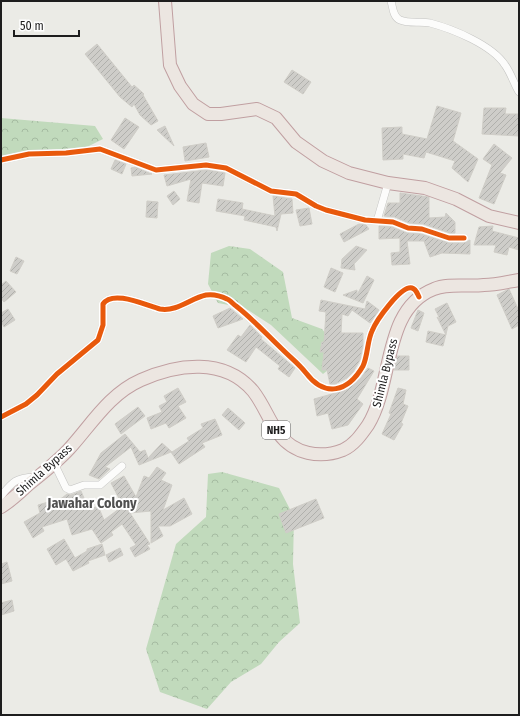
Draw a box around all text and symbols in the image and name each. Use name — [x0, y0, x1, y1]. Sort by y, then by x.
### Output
scale bar — [14, 12, 79, 38]
text: 50 m — [20, 19, 44, 33]
street label: Shimla Bypass — [370, 337, 400, 409]
road number: NH5 — [262, 421, 290, 439]
street label: Shimla Bypass — [13, 441, 75, 499]
district label: Jawahar Colony — [46, 495, 137, 512]

